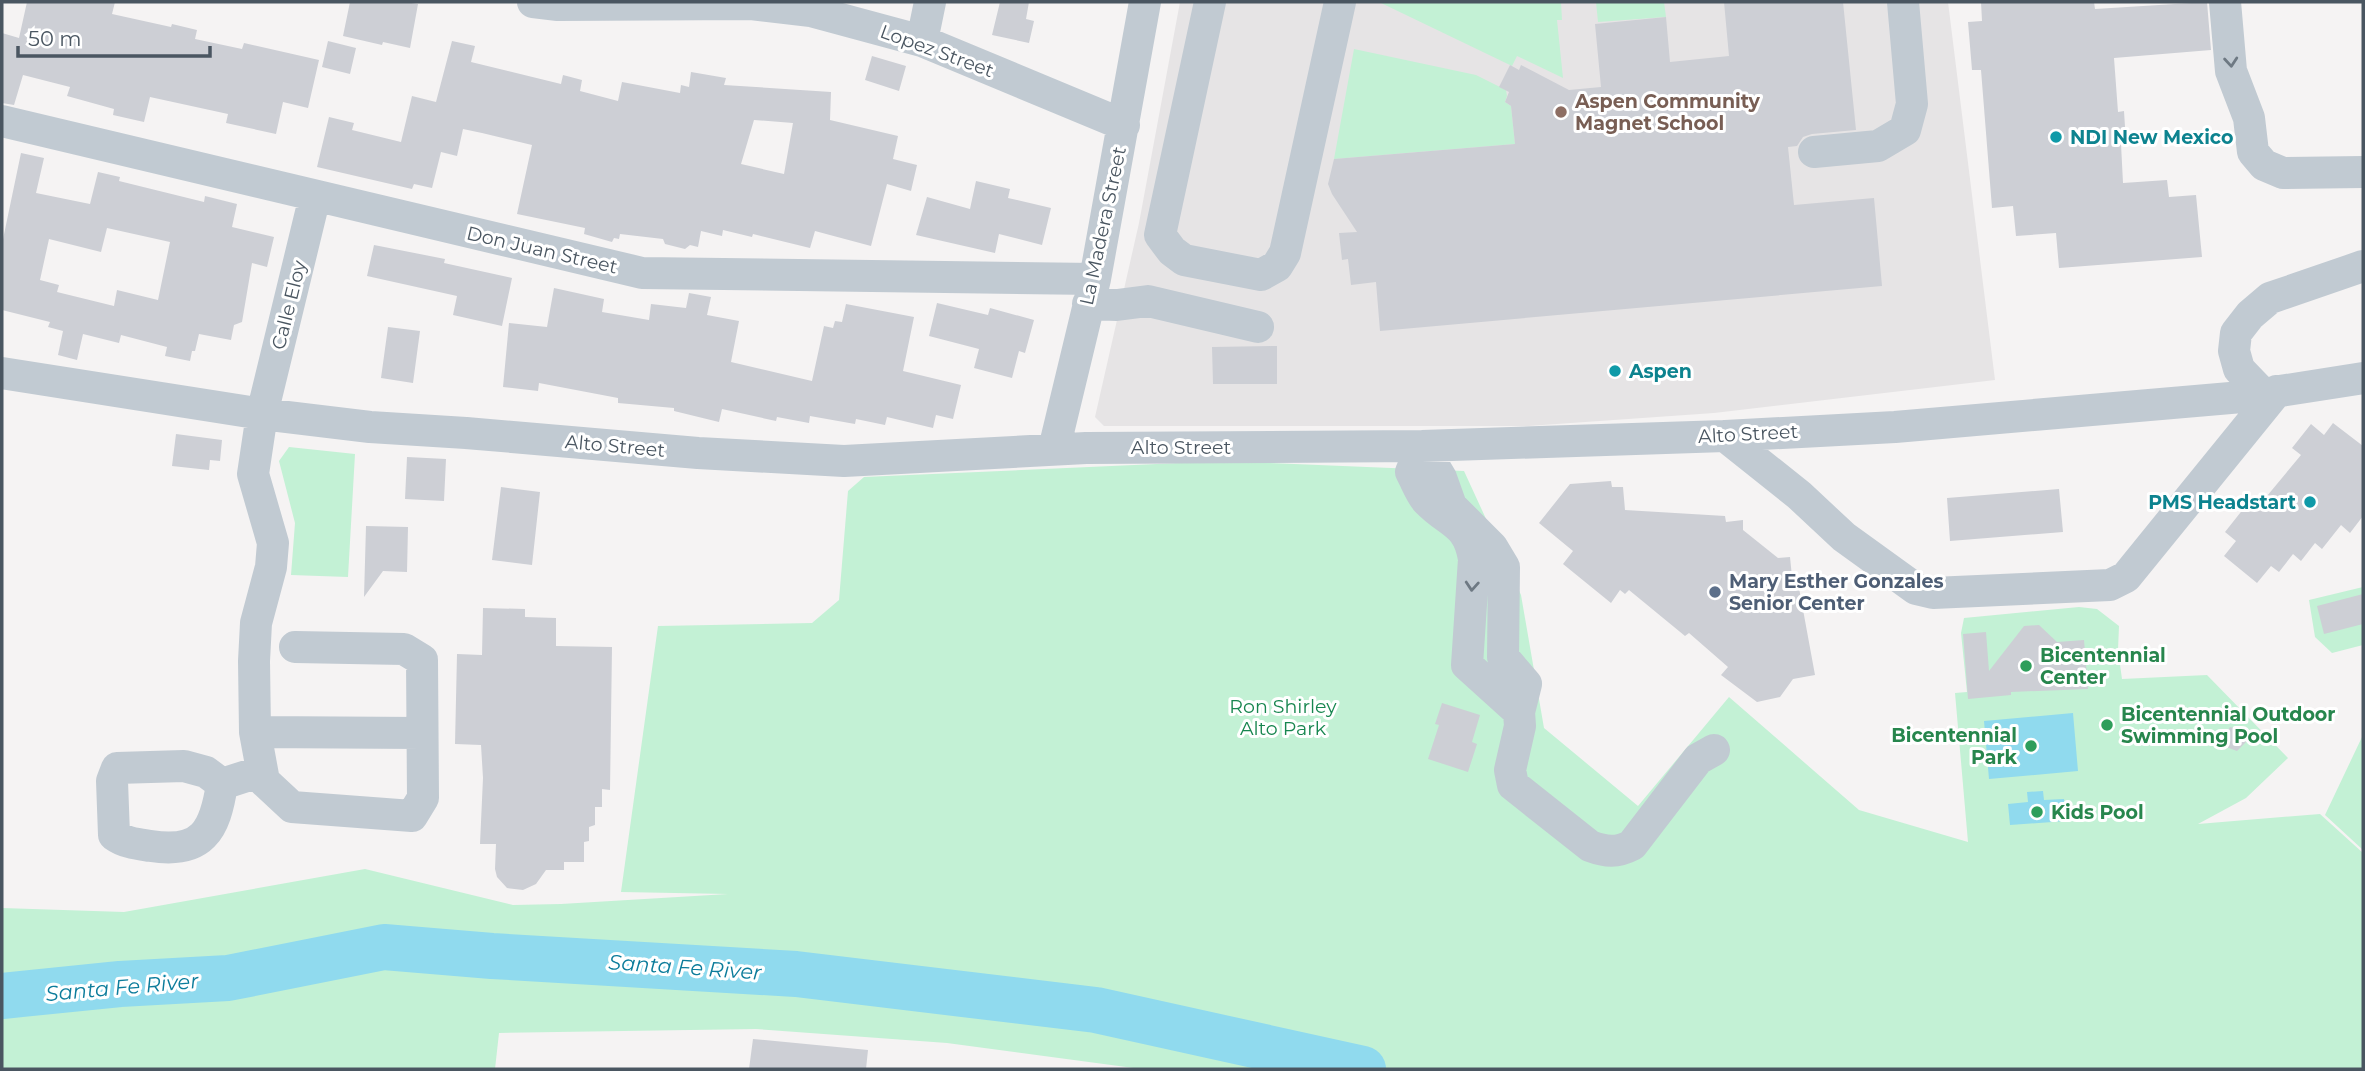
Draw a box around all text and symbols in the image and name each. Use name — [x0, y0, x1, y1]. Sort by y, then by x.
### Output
scale bar — [18, 14, 210, 58]
street label: Lopez Street — [877, 20, 997, 82]
text: 50 m — [28, 26, 82, 51]
one-way arrow — [2223, 56, 2238, 67]
place label: Aspen Community Magnet School — [1574, 90, 1761, 135]
marker: Aspen Community Magnet School — [1553, 104, 1569, 120]
place label: NDI New Mexico — [2070, 126, 2233, 149]
marker: NDI New Mexico — [2048, 129, 2064, 145]
street label: La Madera Street — [1075, 144, 1131, 307]
street label: Don Juan Street — [464, 221, 620, 279]
street label: Calle Eloy — [267, 257, 311, 352]
place label: Aspen — [1628, 360, 1692, 383]
marker: Aspen — [1607, 363, 1623, 379]
street label: Alto Street — [1697, 420, 1799, 448]
street label: Alto Street — [564, 430, 666, 462]
street label: Alto Street — [1131, 436, 1231, 459]
place label: PMS Headstart — [2148, 491, 2296, 514]
marker: PMS Headstart — [2302, 494, 2318, 510]
place label: Mary Esther Gonzales Senior Center — [1729, 570, 1944, 615]
one-way arrow — [1465, 580, 1480, 591]
marker: Mary Esther Gonzales Senior Center — [1707, 584, 1723, 600]
place label: Bicentennial Center — [2040, 644, 2166, 689]
marker: Bicentennial Center — [2018, 658, 2034, 674]
park label: Ron Shirley Alto Park — [1229, 695, 1337, 740]
place label: Bicentennial Outdoor Swimming Pool — [2121, 703, 2335, 748]
marker: Bicentennial Outdoor Swimming Pool — [2099, 717, 2115, 733]
place label: Bicentennial Park — [1891, 724, 2018, 769]
marker: Bicentennial Park — [2023, 738, 2039, 754]
place label: Kids Pool — [2051, 801, 2144, 824]
marker: Kids Pool — [2029, 804, 2045, 820]
water label: Santa Fe River — [608, 949, 763, 985]
water label: Santa Fe River — [45, 968, 200, 1006]

